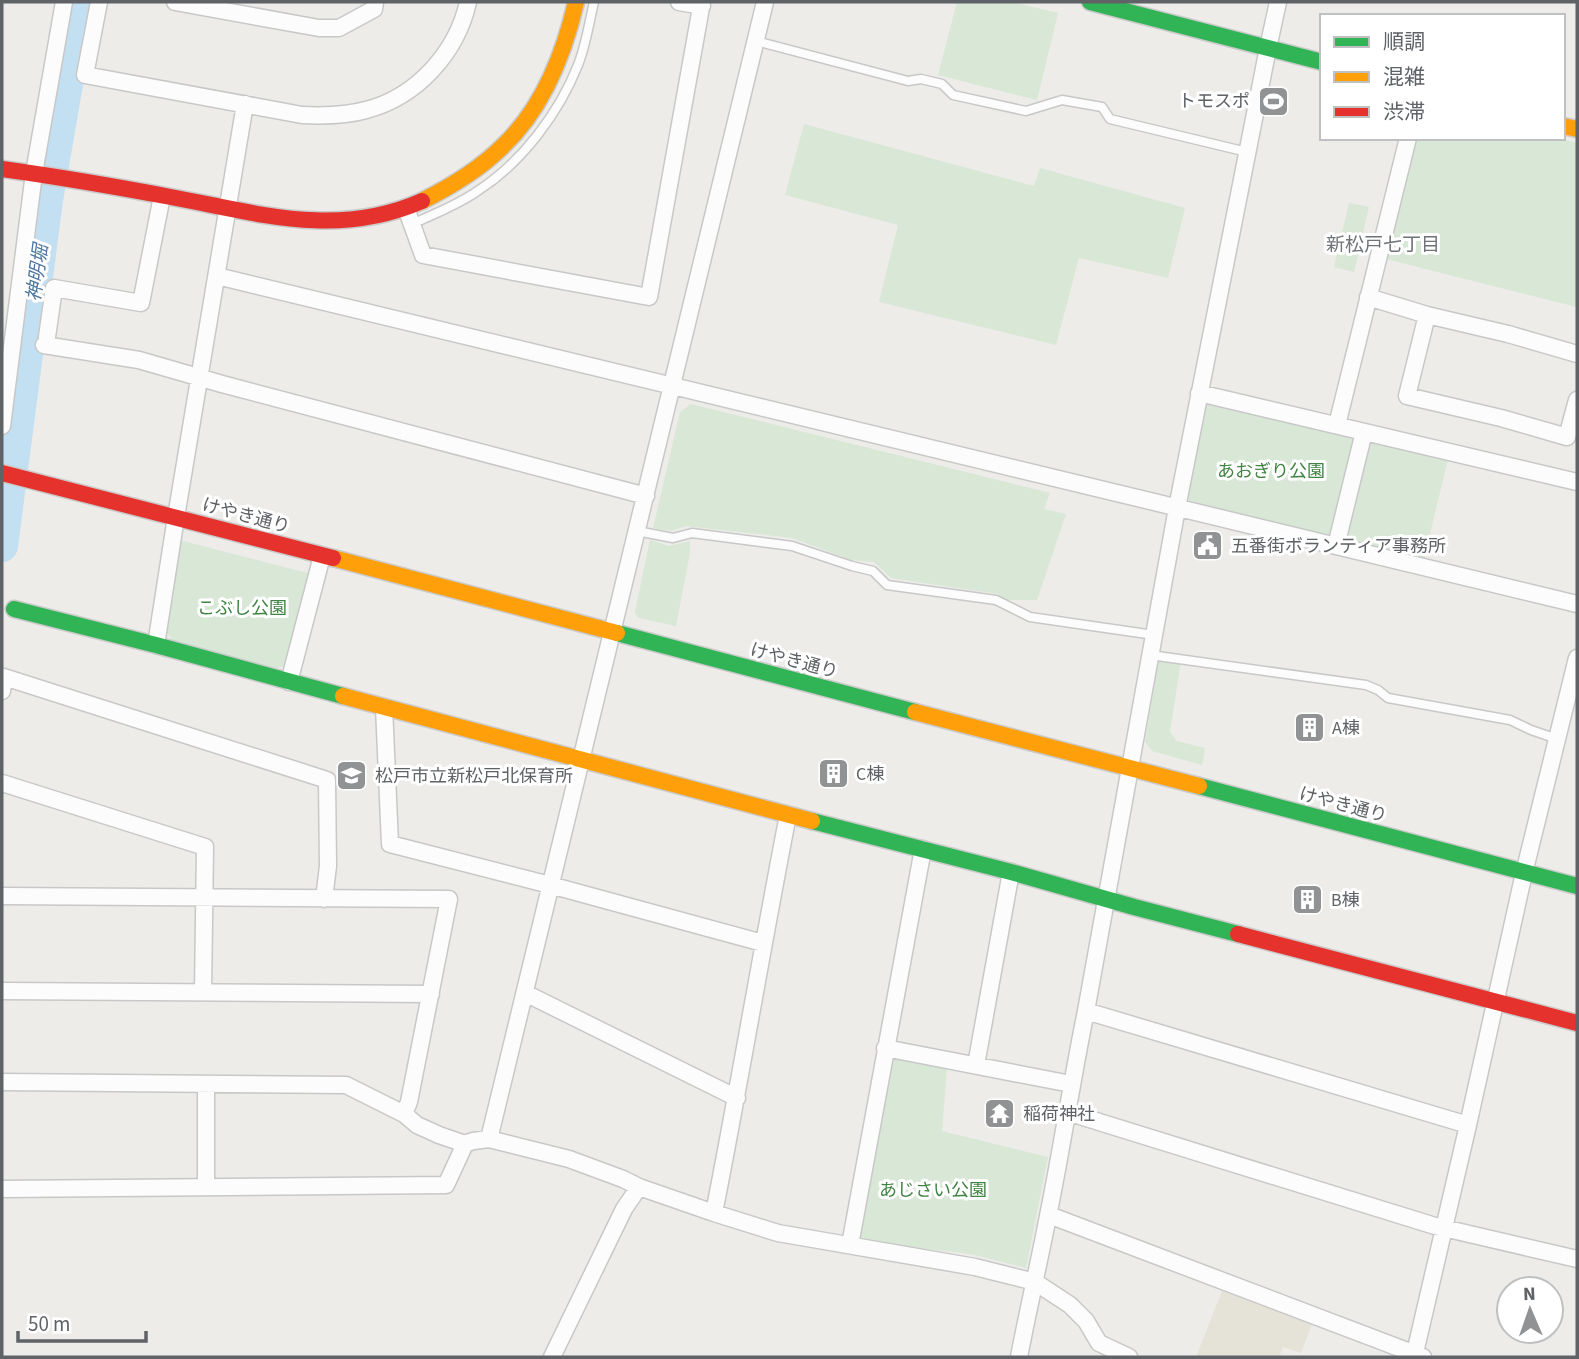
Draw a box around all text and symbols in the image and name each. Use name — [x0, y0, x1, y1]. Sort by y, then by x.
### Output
legend — [1320, 14, 1565, 140]
text: 順調 — [1383, 27, 1425, 57]
text: 混雑 — [1383, 62, 1425, 92]
sports icon: トモスポ — [1256, 84, 1290, 118]
place label: トモスポ — [1178, 89, 1250, 114]
text: 渋滞 — [1383, 97, 1425, 127]
district label: 新松戸七丁目 — [1326, 232, 1440, 259]
water label: 神明堀 — [21, 240, 56, 303]
park label: あおぎり公園 — [1217, 459, 1325, 484]
street label: けやき通り — [199, 492, 293, 540]
public building icon: 五番街ボランティア事務所 — [1191, 529, 1225, 563]
place label: 五番街ボランティア事務所 — [1231, 534, 1446, 559]
park label: こぶし公園 — [197, 596, 287, 621]
street label: けやき通り — [747, 637, 841, 685]
building icon: A棟 — [1292, 711, 1326, 745]
place label: A棟 — [1332, 716, 1360, 741]
building icon: C棟 — [816, 757, 850, 791]
school or university icon: 松戸市立新松戸北保育所 — [335, 759, 369, 793]
place label: C棟 — [856, 762, 884, 787]
place label: 松戸市立新松戸北保育所 — [375, 764, 573, 789]
street label: けやき通り — [1296, 781, 1390, 829]
building icon: B棟 — [1291, 883, 1325, 917]
place label: B棟 — [1331, 888, 1360, 913]
temple icon: 稲荷神社 — [983, 1097, 1017, 1131]
place label: 稲荷神社 — [1023, 1102, 1095, 1127]
park label: あじさい公園 — [879, 1178, 987, 1203]
north arrow — [1495, 1275, 1565, 1345]
text: N — [1523, 1281, 1536, 1308]
scale bar — [18, 1300, 145, 1344]
text: 50 m — [28, 1309, 70, 1339]

